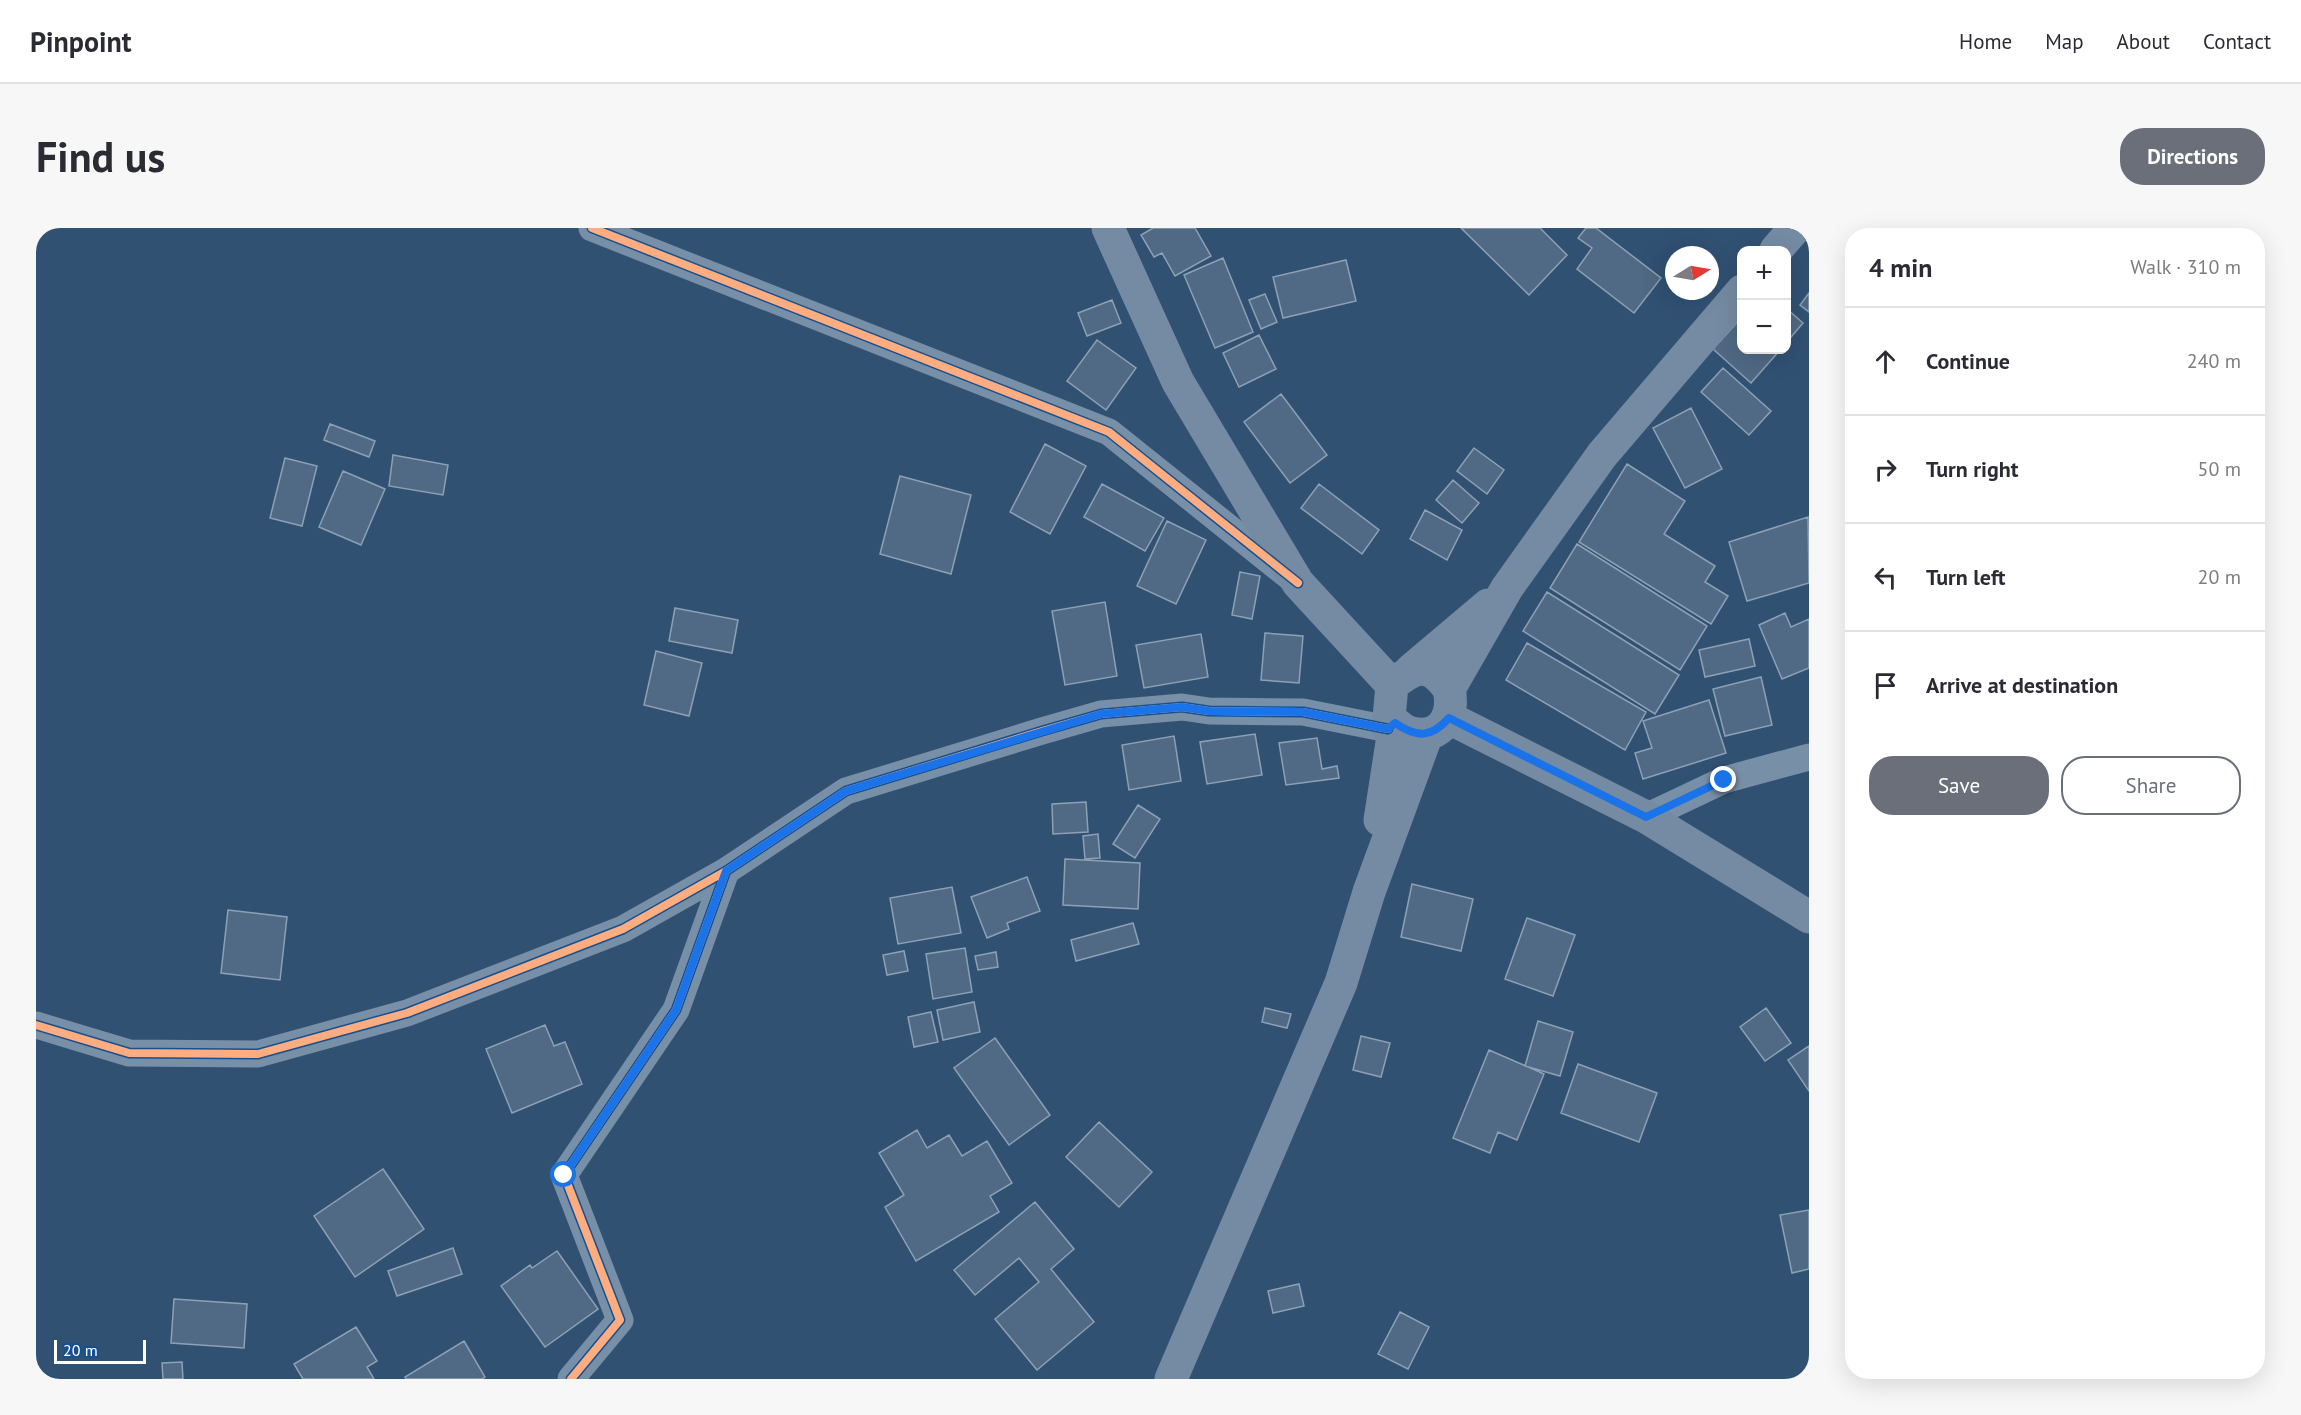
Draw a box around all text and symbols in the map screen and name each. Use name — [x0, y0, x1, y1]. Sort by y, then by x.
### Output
text: Pinpoint — [30, 23, 132, 60]
text: Home — [1959, 28, 2012, 55]
text: Map — [2045, 28, 2084, 55]
text: About — [2117, 28, 2170, 55]
text: Contact — [2203, 28, 2271, 55]
button: Directions — [2120, 128, 2265, 185]
text: Find us — [36, 129, 165, 184]
north arrow — [1665, 246, 1719, 300]
map controls — [1737, 246, 1791, 354]
button: + — [1737, 246, 1791, 300]
text: 4 min — [1869, 251, 1932, 284]
text: Walk · 310 m — [2130, 254, 2241, 280]
button: − — [1737, 300, 1791, 354]
icon: ahead — [1869, 345, 1902, 378]
text: Continue — [1926, 347, 2010, 375]
text: 240 m — [2187, 348, 2241, 374]
icon: right — [1869, 453, 1902, 486]
text: Turn right — [1926, 455, 2018, 483]
text: 50 m — [2198, 456, 2241, 482]
icon: left — [1869, 561, 1902, 594]
text: Turn left — [1926, 563, 2006, 591]
text: 20 m — [2198, 564, 2241, 590]
icon: arrive — [1869, 669, 1902, 702]
text: Arrive at destination — [1926, 671, 2118, 699]
button: Save — [1869, 756, 2049, 815]
button: Share — [2061, 756, 2241, 815]
route end — [1710, 766, 1736, 792]
route start — [550, 1161, 576, 1187]
scale bar — [54, 1337, 146, 1364]
text: 20 m — [63, 1340, 98, 1360]

